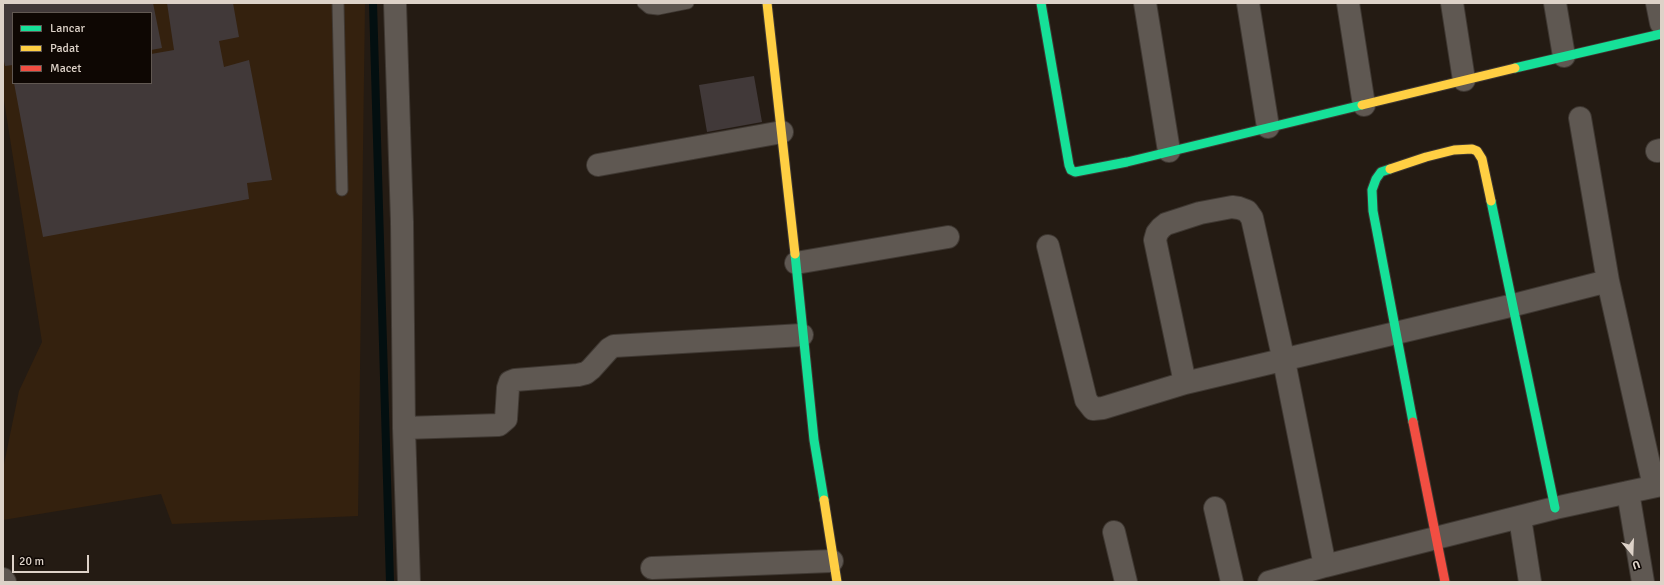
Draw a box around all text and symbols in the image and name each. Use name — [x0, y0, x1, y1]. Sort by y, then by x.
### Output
legend — [12, 12, 152, 84]
text: Lancar — [50, 21, 85, 36]
text: Padat — [50, 41, 79, 56]
text: Macet — [50, 61, 82, 76]
north arrow — [1612, 533, 1652, 573]
scale bar — [14, 547, 91, 573]
text: 20 m — [19, 554, 44, 569]
text: U — [1630, 557, 1642, 572]

